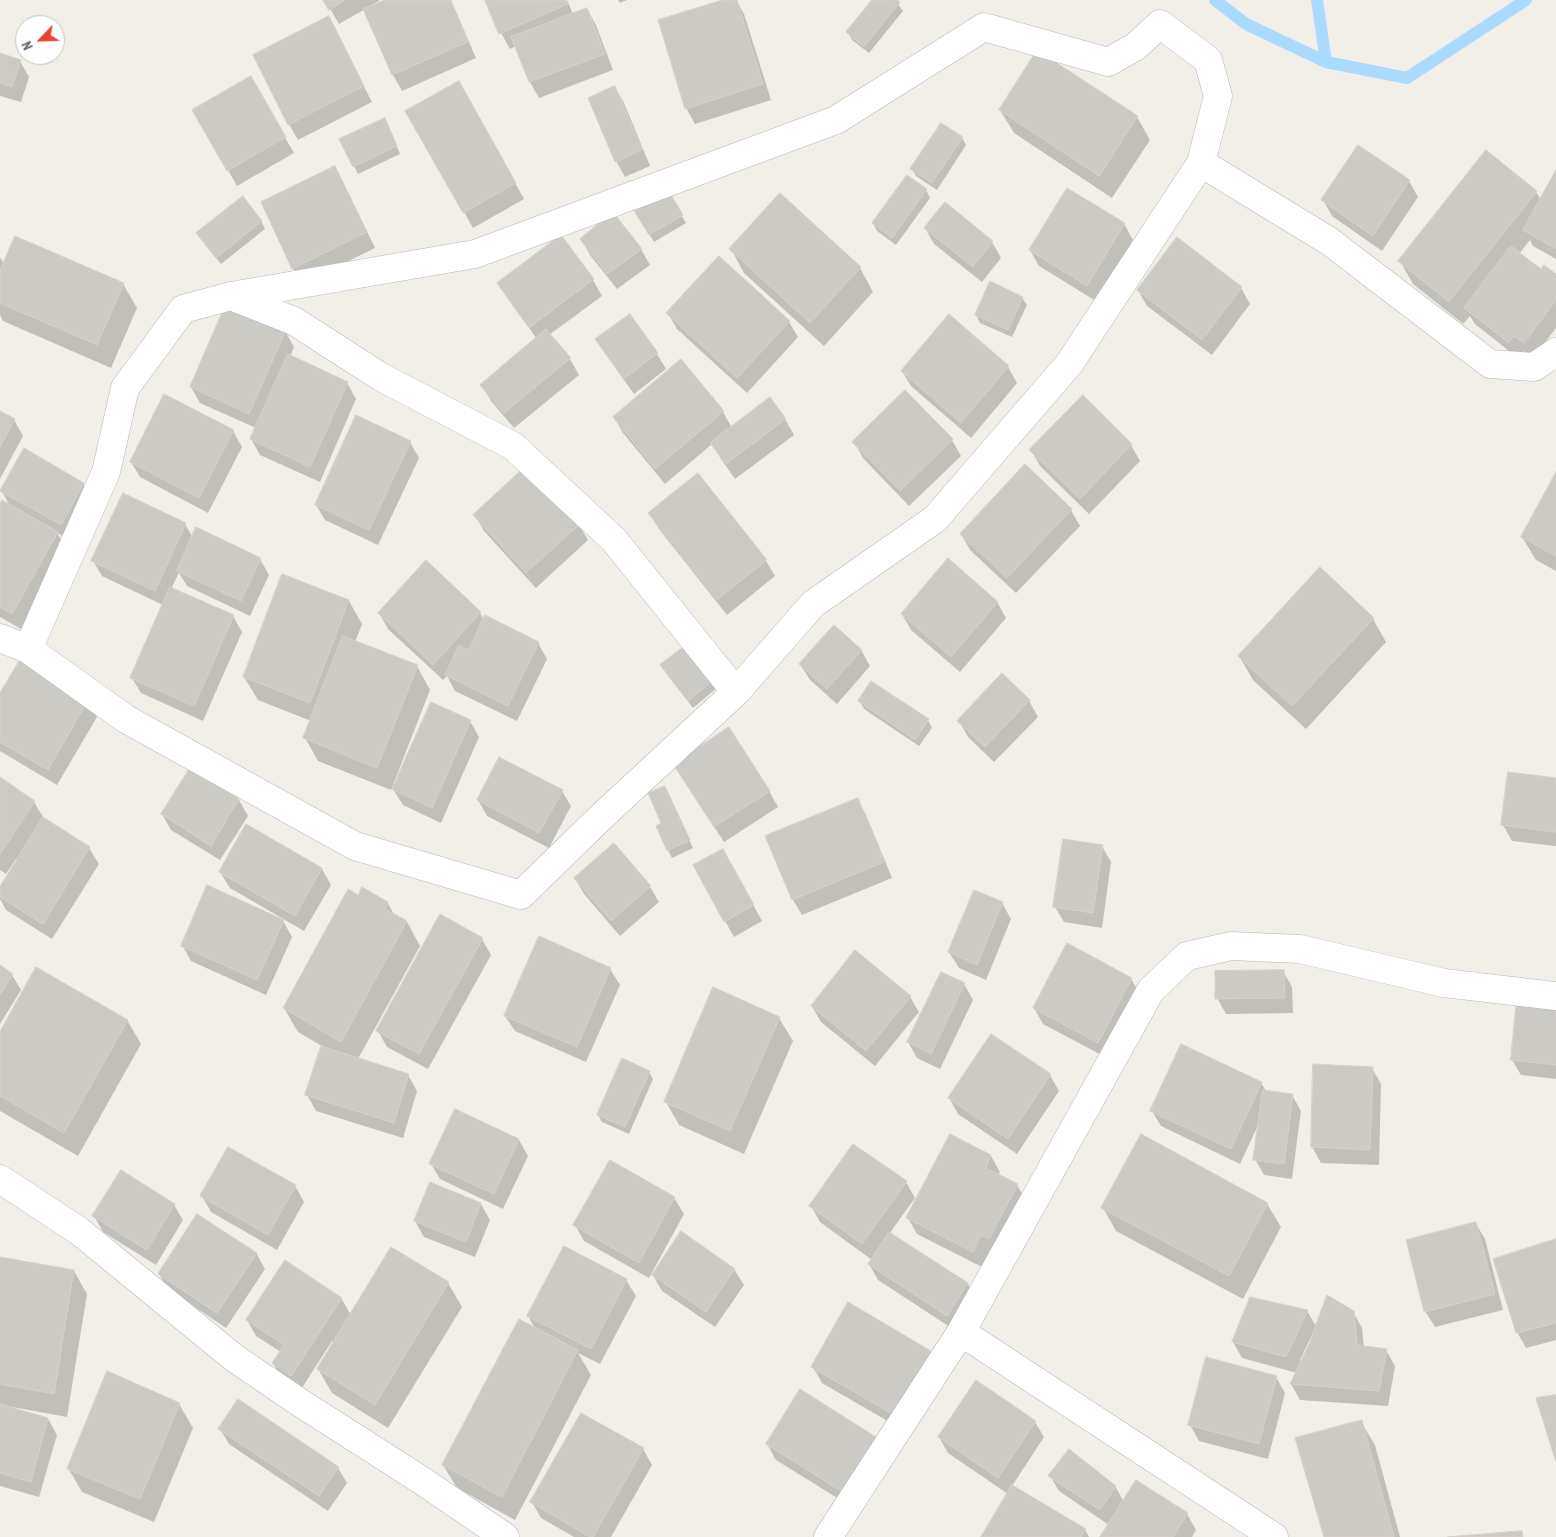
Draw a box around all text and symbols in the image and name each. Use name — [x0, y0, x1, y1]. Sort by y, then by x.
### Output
north arrow — [15, 15, 65, 65]
text: N — [17, 39, 37, 53]

